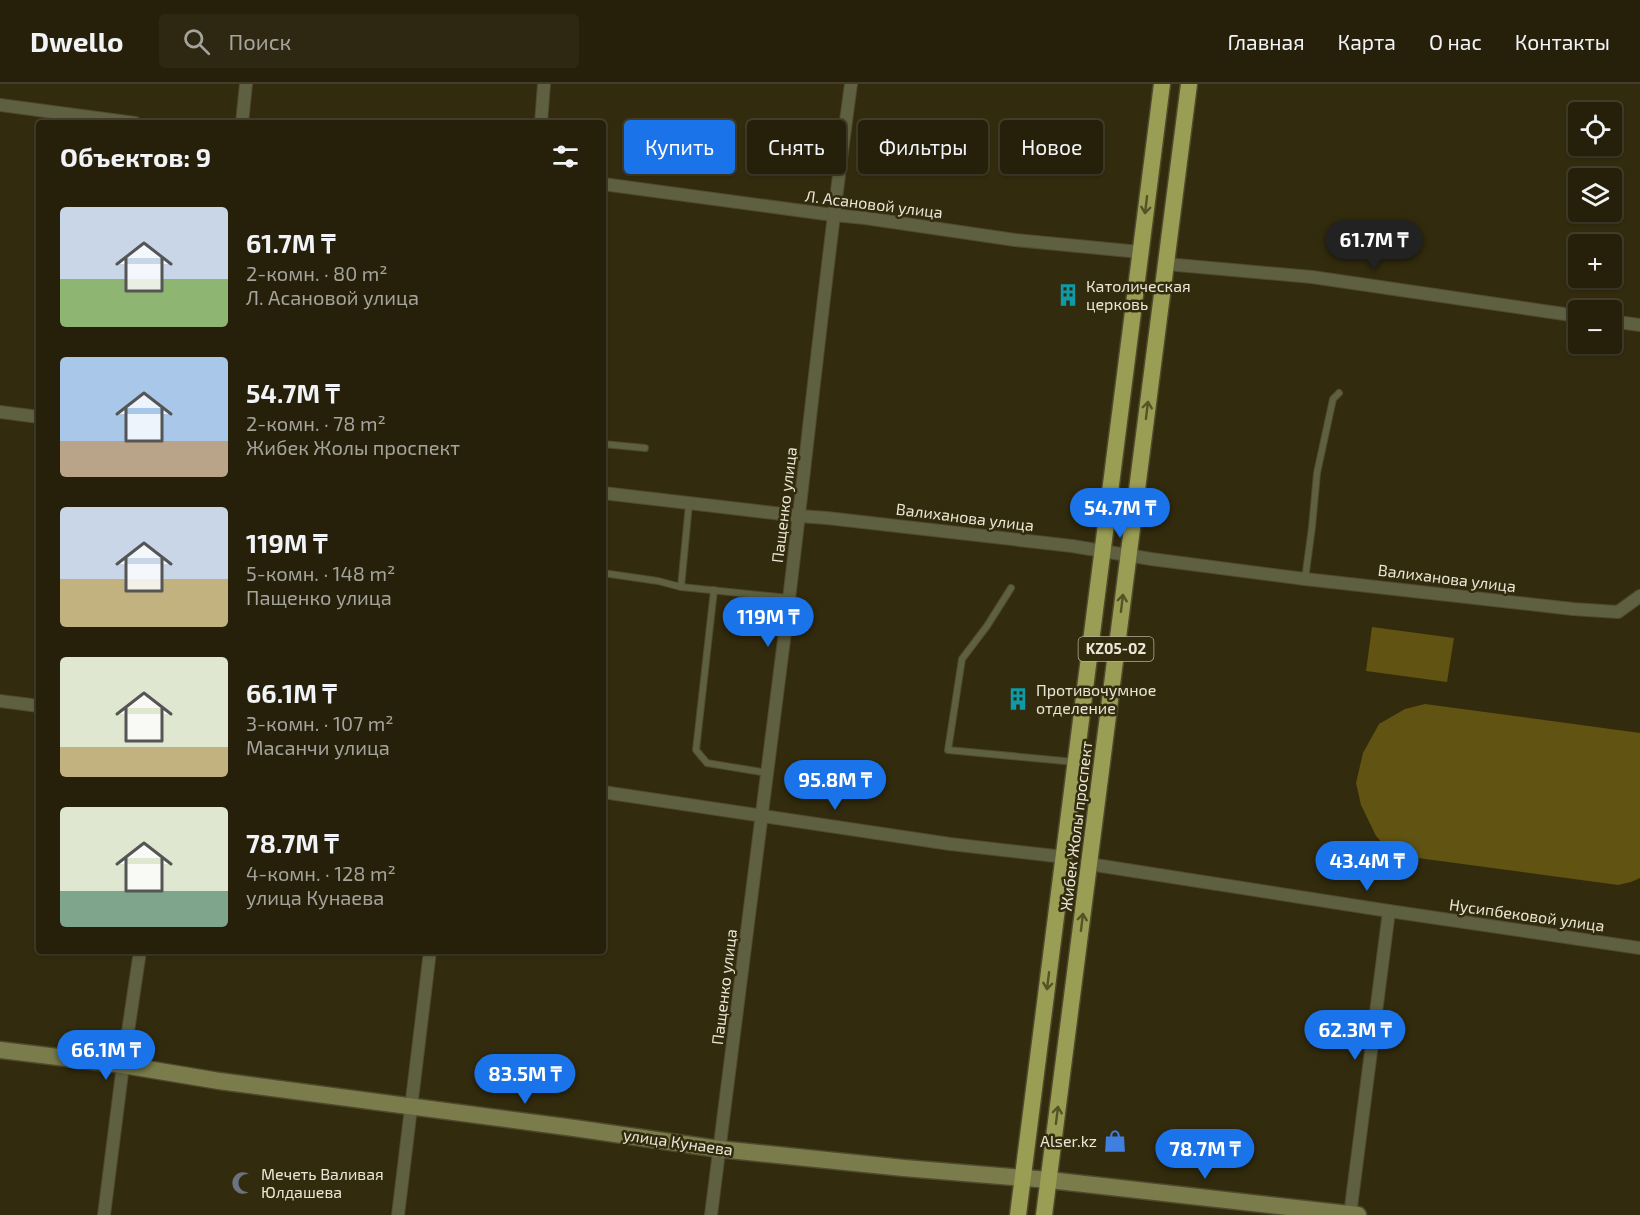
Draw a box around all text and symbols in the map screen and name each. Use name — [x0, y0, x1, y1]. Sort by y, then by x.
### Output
search box — [159, 14, 579, 68]
text: Dwello — [30, 24, 123, 58]
icon: search — [180, 25, 213, 58]
text: Поиск — [228, 28, 291, 54]
text: Главная — [1228, 29, 1305, 54]
text: Карта — [1338, 29, 1396, 54]
text: О нас — [1429, 29, 1482, 54]
text: Контакты — [1515, 29, 1610, 54]
map controls — [1568, 102, 1622, 354]
button: locate — [1568, 102, 1622, 156]
chip: Купить — [624, 120, 735, 174]
chip: Снять — [747, 120, 846, 174]
chip: Фильтры — [858, 120, 988, 174]
chip: Новое — [1000, 120, 1103, 174]
icon: filters — [549, 140, 582, 173]
text: Объектов: 9 — [60, 141, 211, 172]
button: layers — [1568, 168, 1622, 222]
street label: Л. Асановой улица — [804, 186, 944, 222]
one-way arrow — [1141, 194, 1152, 214]
pin: 61.7M ₸ — [1319, 220, 1429, 271]
text: 61.7M ₸ — [246, 227, 335, 258]
text: 61.7M ₸ — [1340, 227, 1408, 251]
icon: home — [108, 231, 180, 303]
button: + — [1568, 234, 1622, 288]
text: 2-комн. · 80 m² — [246, 261, 388, 285]
place label: Католическая церковь — [1086, 276, 1191, 313]
building icon: Католическая церковь — [1055, 282, 1081, 308]
text: Л. Асановой улица — [246, 285, 419, 309]
button: − — [1568, 300, 1622, 354]
text: 54.7M ₸ — [246, 377, 340, 408]
icon: home — [108, 381, 180, 453]
one-way arrow — [1142, 401, 1153, 420]
text: 2-комн. · 78 m² — [246, 411, 386, 435]
text: Жибек Жолы проспект — [246, 435, 460, 459]
street label: Пащенко улица — [767, 446, 801, 564]
pin: 54.7M ₸ — [1065, 488, 1175, 539]
text: 54.7M ₸ — [1084, 495, 1156, 519]
street label: Валиханова улица — [895, 499, 1035, 535]
text: 119M ₸ — [246, 527, 327, 558]
icon: home — [108, 531, 180, 603]
street label: Валиханова улица — [1377, 560, 1517, 596]
text: 5-комн. · 148 m² — [246, 561, 395, 585]
text: Пащенко улица — [246, 585, 392, 609]
one-way arrow — [1117, 594, 1128, 614]
pin: 119M ₸ — [719, 597, 817, 648]
text: 119M ₸ — [737, 604, 799, 628]
road number: KZ05-02 — [1078, 637, 1154, 661]
text: 66.1M ₸ — [246, 677, 337, 708]
place label: Противочумное отделение — [1036, 680, 1156, 717]
icon: home — [108, 681, 180, 753]
building icon: Противочумное отделение — [1005, 686, 1031, 712]
text: 3-комн. · 107 m² — [246, 711, 394, 735]
text: Масанчи улица — [246, 735, 390, 759]
street label: Жибек Жолы проспект — [1056, 740, 1095, 912]
pin: 95.8M ₸ — [780, 760, 890, 811]
text: 95.8M ₸ — [798, 767, 872, 791]
text: 78.7M ₸ — [246, 827, 339, 858]
icon: home — [108, 831, 180, 903]
pin: 43.4M ₸ — [1312, 841, 1422, 892]
text: 43.4M ₸ — [1329, 848, 1405, 872]
text: 4-комн. · 128 m² — [246, 861, 396, 885]
text: улица Кунаева — [246, 885, 384, 909]
street label: Нусипбековой улица — [1448, 894, 1606, 936]
one-way arrow — [1076, 912, 1087, 932]
street label: Пащенко улица — [707, 928, 741, 1046]
one-way arrow — [1043, 971, 1054, 991]
pin: 62.3M ₸ — [1300, 1010, 1410, 1061]
text: 62.3M ₸ — [1318, 1017, 1392, 1041]
pin: 66.1M ₸ — [51, 1030, 161, 1081]
text: 66.1M ₸ — [71, 1037, 141, 1061]
pin: 83.5M ₸ — [470, 1054, 580, 1105]
text: 83.5M ₸ — [488, 1061, 562, 1085]
one-way arrow — [1052, 1106, 1063, 1126]
street label: улица Кунаева — [622, 1124, 734, 1160]
shop icon: Alser.kz — [1102, 1128, 1128, 1154]
pin: 78.7M ₸ — [1150, 1129, 1260, 1180]
place label: Alser.kz — [1040, 1131, 1097, 1150]
text: 78.7M ₸ — [1169, 1136, 1241, 1160]
place label: Мечеть Валивая Юлдашева — [261, 1164, 384, 1201]
mosque icon: Мечеть Валивая Юлдашева — [230, 1170, 256, 1196]

